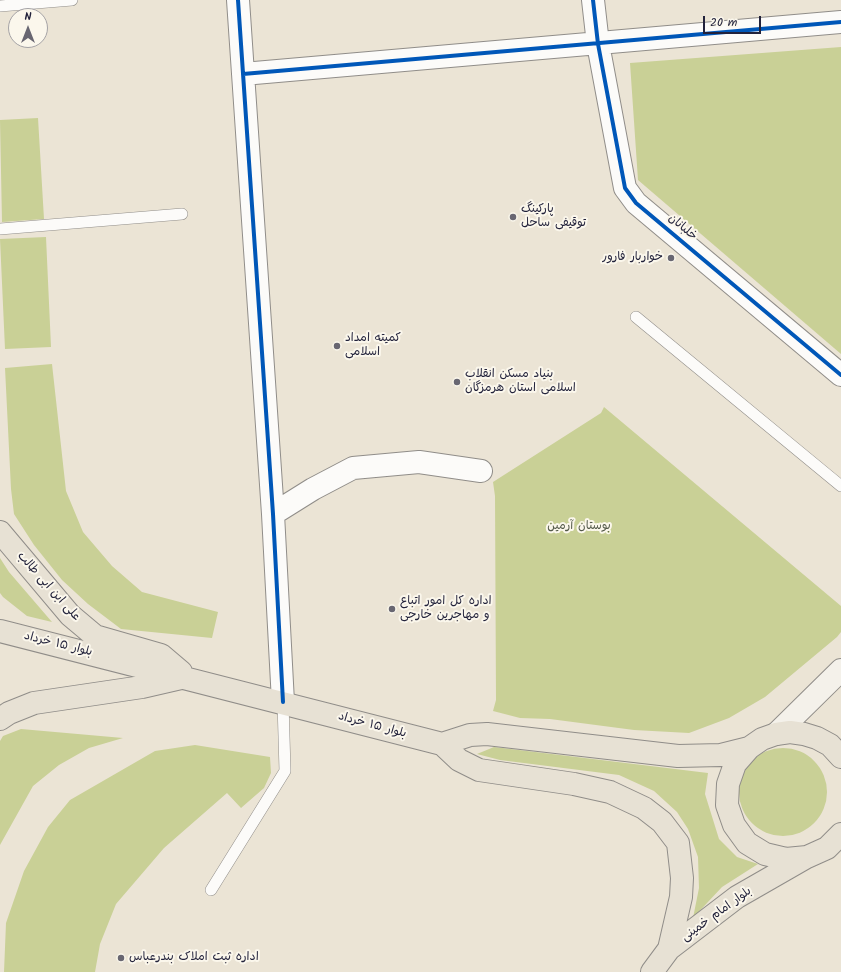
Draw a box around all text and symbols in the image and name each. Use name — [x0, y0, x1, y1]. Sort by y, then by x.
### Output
north arrow — [8, 8, 48, 48]
text: N — [25, 8, 31, 26]
scale bar — [705, 8, 763, 34]
text: 20 m — [710, 13, 737, 32]
place label: پارکینگ توقیفی ساحل — [521, 203, 586, 231]
marker: پارکینگ توقیفی ساحل — [508, 212, 518, 222]
street label: خلبانان — [665, 212, 699, 244]
place label: خواربار فارور — [602, 251, 663, 265]
marker: خواربار فارور — [666, 253, 676, 263]
place label: کمیته امداد اسلامی — [345, 332, 401, 360]
marker: کمیته امداد اسلامی — [332, 341, 342, 351]
place label: بنیاد مسکن انقلاب اسلامی استان هرمزگان — [465, 368, 576, 396]
marker: بنیاد مسکن انقلاب اسلامی استان هرمزگان — [452, 377, 462, 387]
park label: بوستان آرمین — [547, 520, 611, 534]
street label: علی ابن ابی طالب — [13, 550, 83, 624]
place label: اداره کل امور اتباع و مهاجرین خارجی — [400, 595, 492, 623]
marker: اداره کل امور اتباع و مهاجرین خارجی — [387, 604, 397, 614]
street label: بلوار ۱۵ خرداد — [22, 630, 94, 660]
street label: بلوار ۱۵ خرداد — [336, 710, 408, 742]
street label: بلوار امام خمینی — [679, 885, 755, 945]
place label: اداره ثبت املاک بندرعباس — [129, 951, 259, 965]
marker: اداره ثبت املاک بندرعباس — [116, 953, 126, 963]

